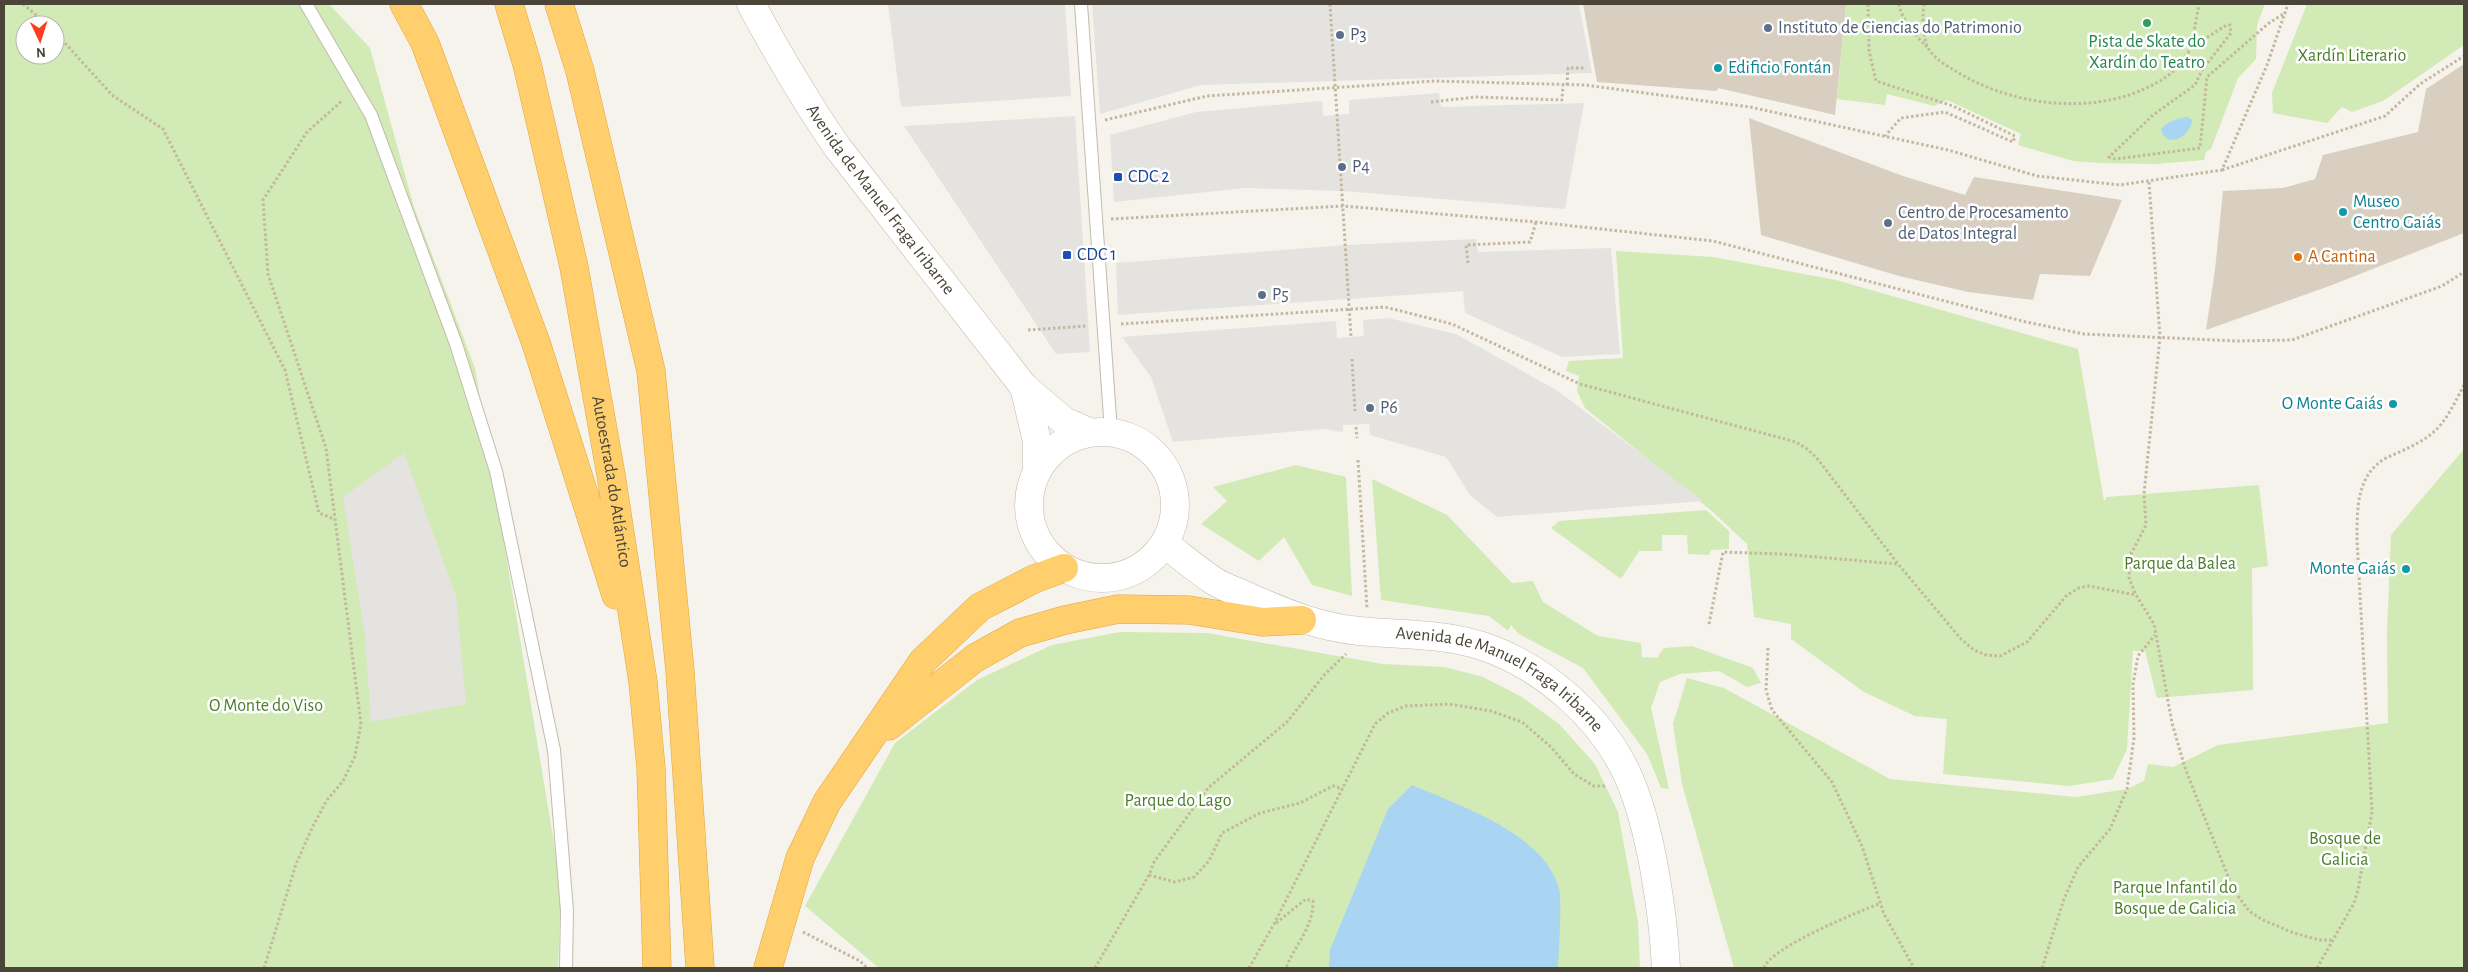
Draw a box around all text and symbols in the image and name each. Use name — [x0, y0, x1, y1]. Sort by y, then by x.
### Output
north arrow — [15, 15, 65, 65]
marker: Pista de Skate do Xardín do Teatro — [2141, 17, 2153, 29]
place label: Instituto de Ciencias do Patrimonio — [1778, 19, 2022, 37]
marker: Instituto de Ciencias do Patrimonio — [1762, 22, 1774, 34]
place label: P3 — [1350, 26, 1367, 44]
marker: P3 — [1334, 29, 1346, 41]
place label: Pista de Skate do Xardín do Teatro — [2088, 33, 2206, 72]
text: N — [35, 45, 46, 59]
park label: Xardín Literario — [2298, 47, 2407, 65]
place label: Edificio Fontán — [1728, 59, 1831, 77]
marker: Edificio Fontán — [1712, 62, 1724, 74]
street label: Avenida de Manuel Fraga Iribarne — [803, 101, 958, 298]
place label: P4 — [1352, 158, 1370, 176]
marker: P4 — [1336, 161, 1348, 173]
place label: CDC 2 — [1128, 168, 1170, 186]
marker: CDC 2 — [1112, 171, 1124, 183]
place label: Museo Centro Gaiás — [2353, 193, 2441, 232]
place label: Centro de Procesamento de Datos Integral — [1898, 204, 2069, 243]
marker: Museo Centro Gaiás — [2337, 206, 2349, 218]
marker: Centro de Procesamento de Datos Integral — [1882, 217, 1894, 229]
place label: CDC 1 — [1077, 246, 1117, 264]
place label: A Cantina — [2308, 248, 2376, 266]
marker: CDC 1 — [1061, 249, 1073, 261]
marker: A Cantina — [2292, 251, 2304, 263]
place label: P5 — [1272, 286, 1289, 304]
marker: P5 — [1256, 289, 1268, 301]
street label: Autoestrada do Atlántico — [588, 395, 634, 569]
place label: O Monte Gaiás — [2282, 395, 2383, 413]
marker: O Monte Gaiás — [2387, 398, 2399, 410]
place label: P6 — [1380, 399, 1398, 417]
marker: P6 — [1364, 402, 1376, 414]
park label: Parque da Balea — [2124, 555, 2236, 573]
place label: Monte Gaiás — [2309, 560, 2396, 578]
marker: Monte Gaiás — [2400, 563, 2412, 575]
street label: Avenida de Manuel Fraga Iribarne — [1395, 625, 1606, 735]
park label: O Monte do Viso — [209, 697, 323, 715]
park label: Parque do Lago — [1125, 792, 1232, 810]
park label: Bosque de Galicia — [2309, 830, 2381, 869]
park label: Parque Infantil do Bosque de Galicia — [2113, 879, 2237, 918]

